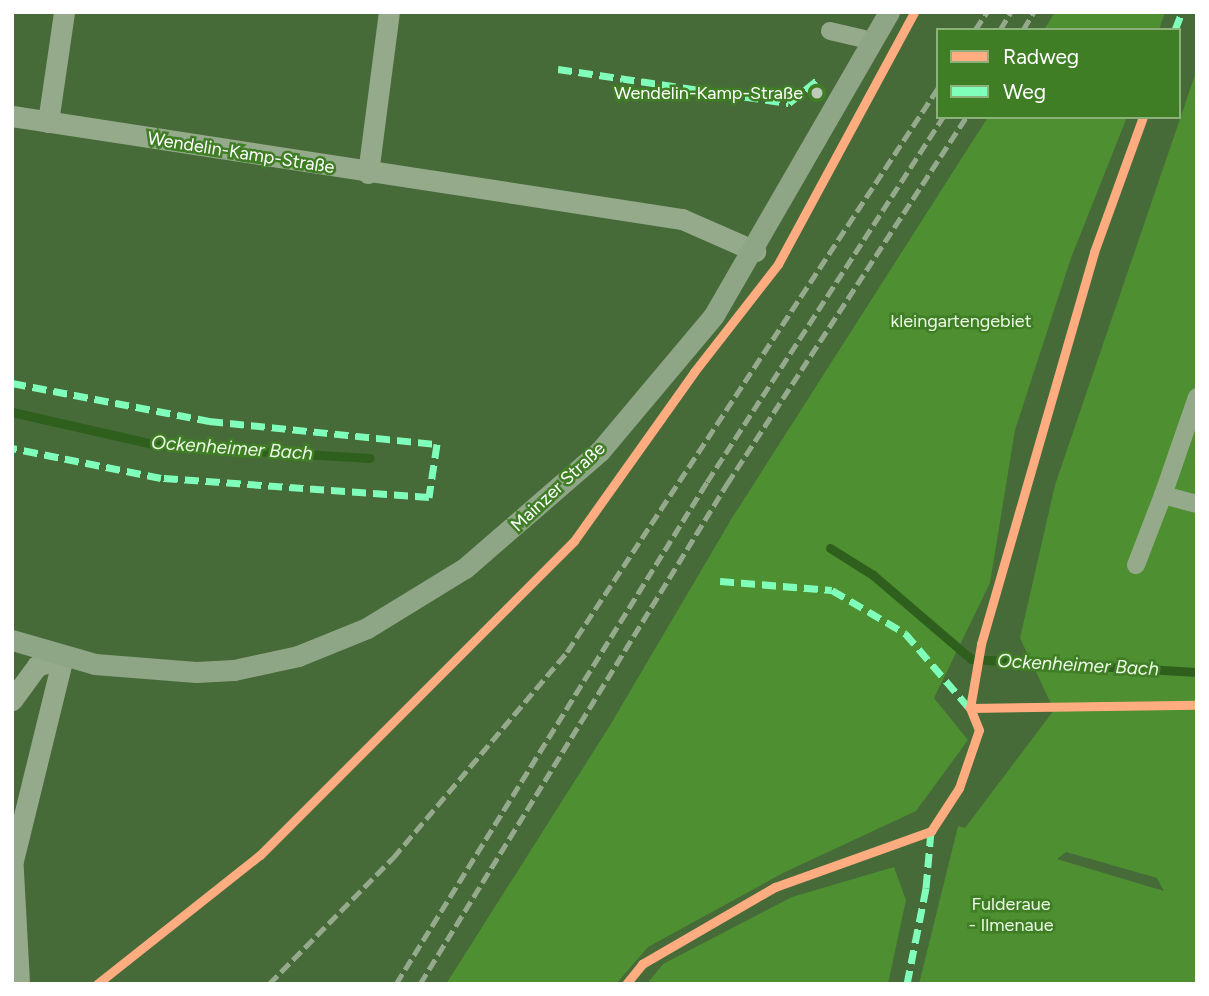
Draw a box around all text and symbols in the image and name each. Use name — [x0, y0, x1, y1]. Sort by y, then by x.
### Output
legend — [936, 28, 1181, 119]
text: Radweg — [1003, 44, 1079, 69]
text: Weg — [1003, 79, 1046, 104]
place label: Wendelin-Kamp-Straße — [614, 82, 803, 104]
marker: Wendelin-Kamp-Straße — [809, 85, 825, 101]
street label: Wendelin-Kamp-Straße — [146, 128, 336, 178]
park label: kleingartengebiet — [891, 310, 1031, 332]
water label: Ockenheimer Bach — [150, 431, 314, 465]
street label: Mainzer Straße — [506, 438, 610, 536]
water label: Ockenheimer Bach — [997, 649, 1159, 681]
park label: Fulderaue - Ilmenaue — [968, 894, 1054, 936]

